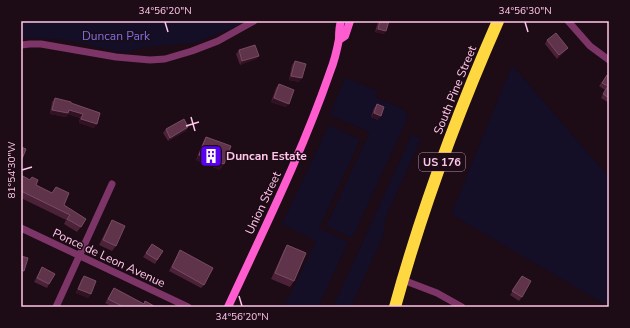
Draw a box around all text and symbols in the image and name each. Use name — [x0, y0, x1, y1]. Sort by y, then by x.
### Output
text: 34°56'20"N — [138, 4, 192, 18]
text: 34°56'30"N — [498, 4, 552, 18]
park label: Duncan Park — [82, 28, 151, 44]
street label: South Pine Street — [430, 43, 480, 137]
text: 81°54'30"W — [5, 142, 19, 198]
building icon: Duncan Estate — [198, 143, 224, 169]
place label: Duncan Estate — [226, 148, 307, 164]
road number: US 176 — [419, 153, 465, 171]
street label: Union Street — [241, 168, 285, 237]
street label: Ponce de Leon Avenue — [50, 225, 168, 291]
text: 34°56'20"N — [215, 310, 269, 324]

